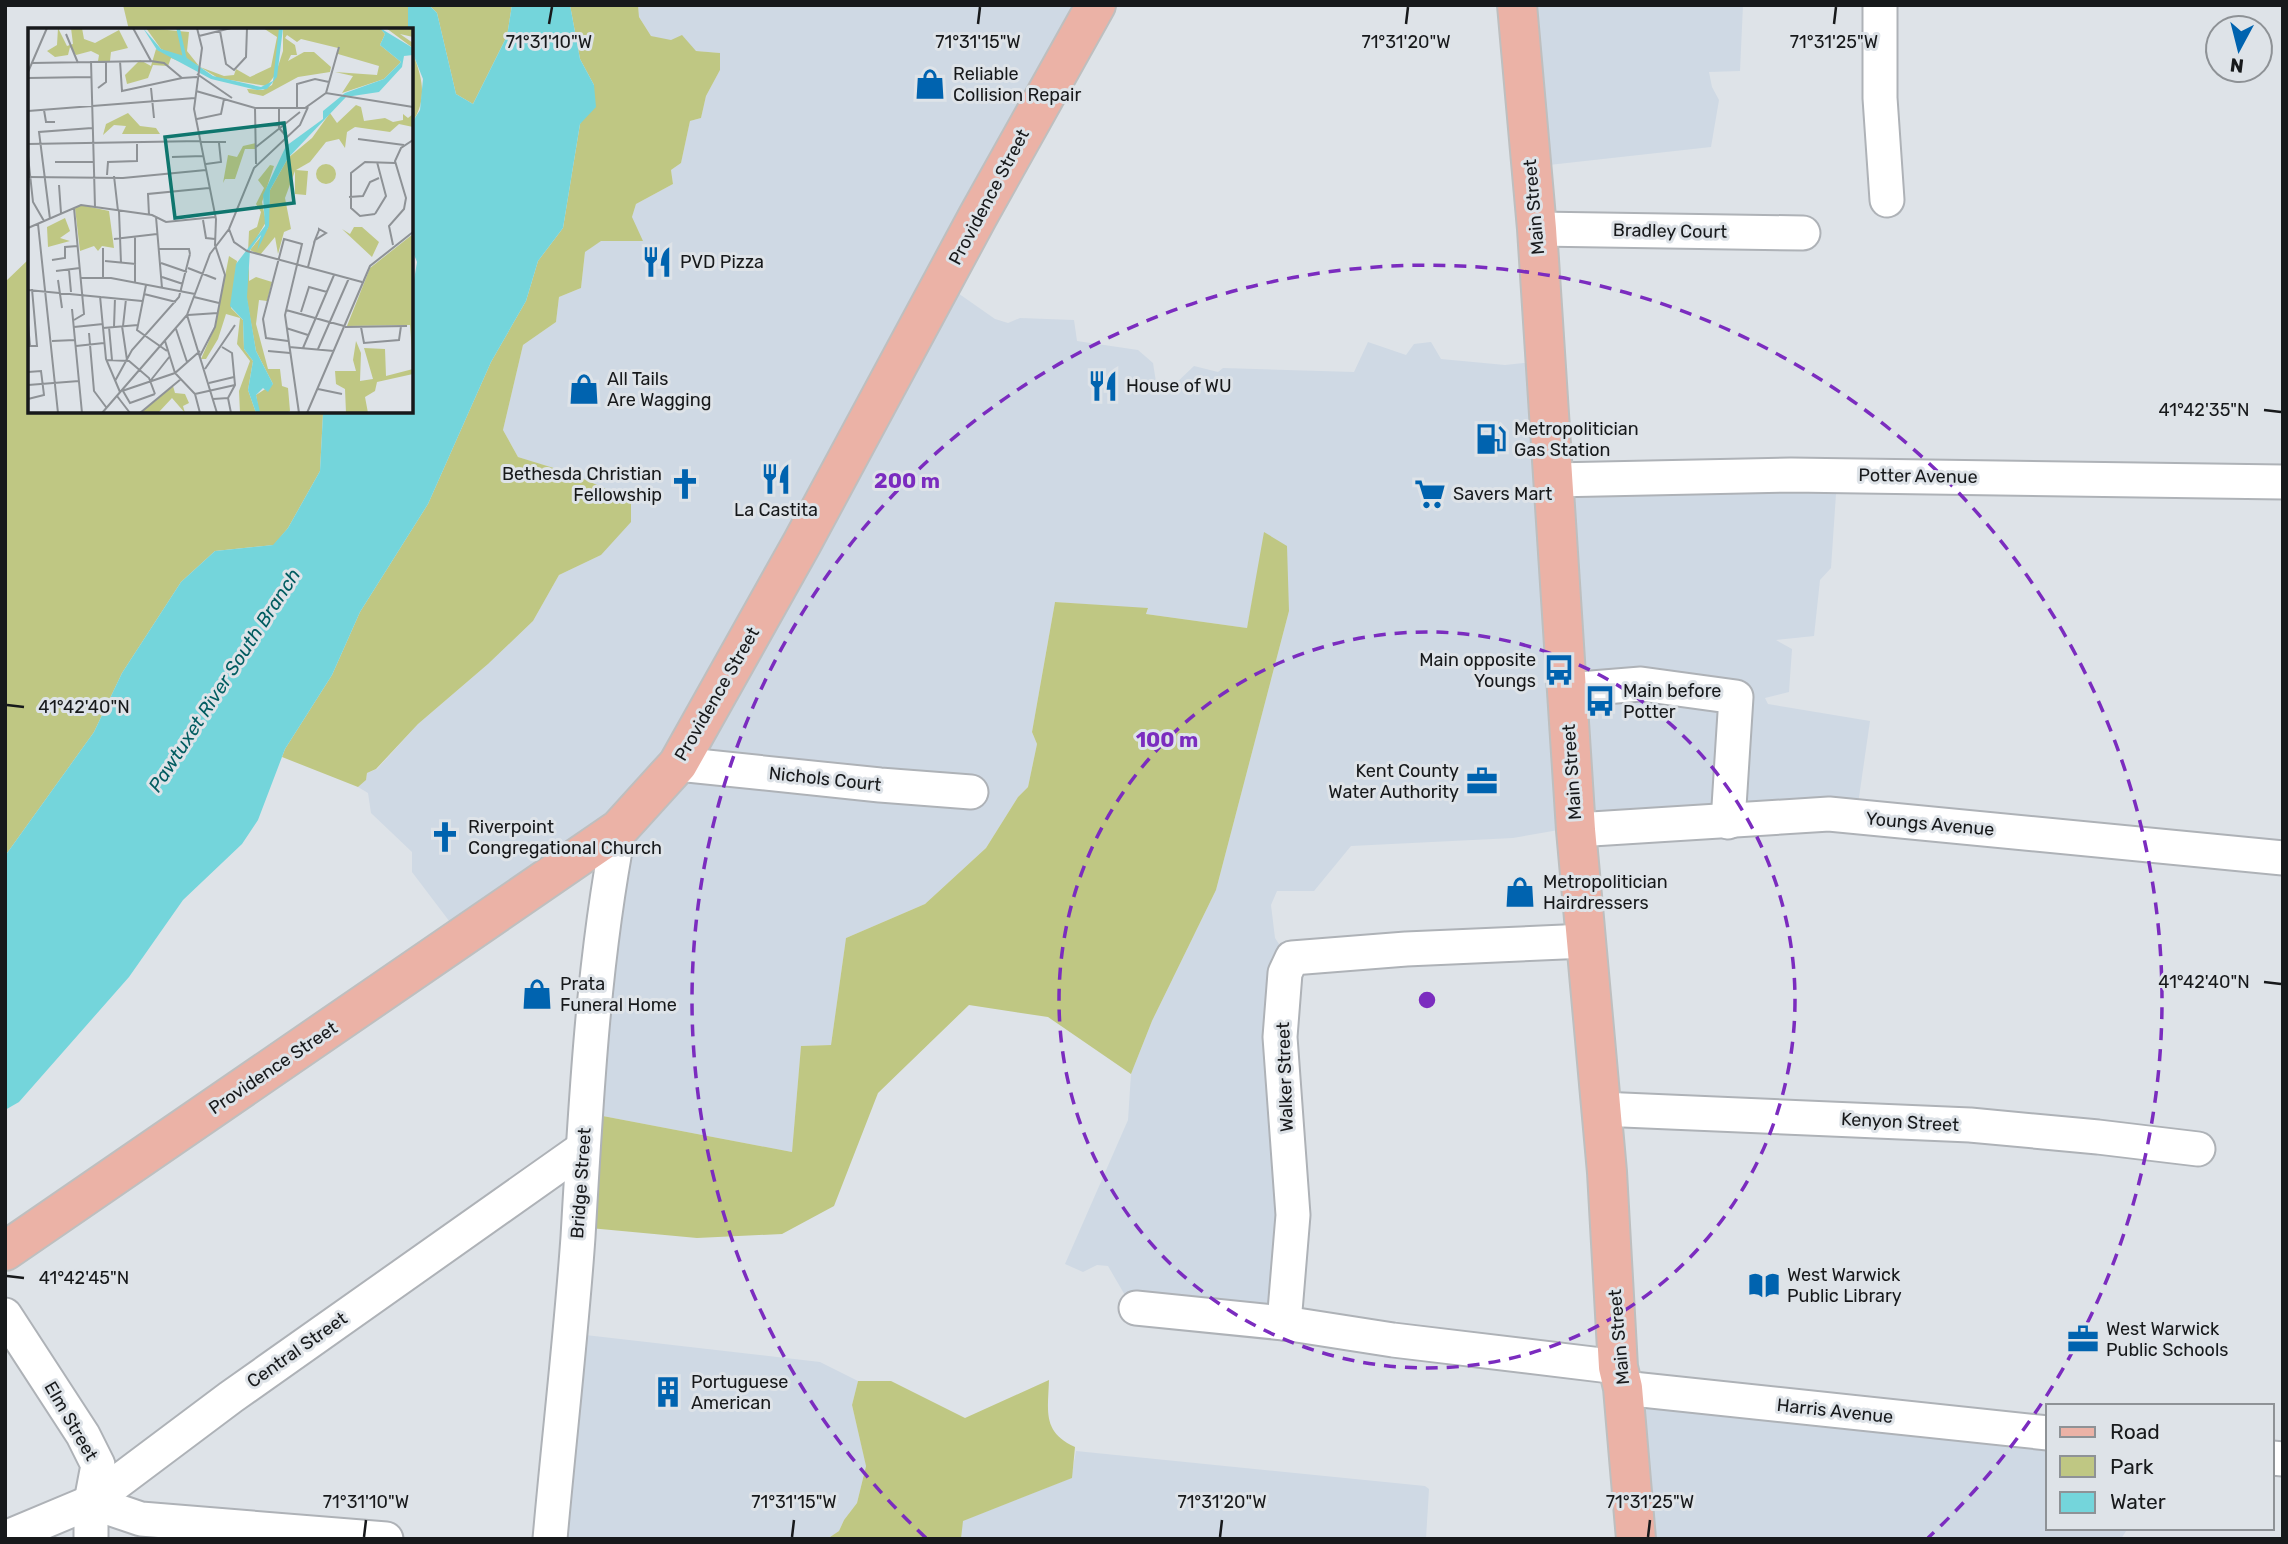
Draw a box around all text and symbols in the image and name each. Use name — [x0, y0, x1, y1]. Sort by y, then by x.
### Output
north arrow — [2204, 14, 2274, 84]
inset map — [28, 28, 413, 413]
text: 71°31'10"W — [506, 31, 592, 53]
text: 71°31'15"W — [935, 31, 1021, 53]
text: 71°31'20"W — [1361, 31, 1451, 53]
text: 71°31'25"W — [1790, 31, 1878, 53]
text: N — [2229, 53, 2245, 78]
place label: Reliable Collision Repair — [953, 63, 1081, 106]
shop icon: Reliable Collision Repair — [913, 67, 947, 101]
street label: Providence Street — [944, 125, 1034, 269]
street label: Main Street — [1519, 158, 1549, 256]
street label: Bradley Court — [1613, 219, 1727, 243]
restaurant icon: PVD Pizza — [640, 245, 674, 279]
place label: PVD Pizza — [680, 251, 764, 273]
place label: All Tails Are Wagging — [607, 368, 711, 411]
restaurant icon: House of WU — [1086, 369, 1120, 403]
shop icon: All Tails Are Wagging — [567, 372, 601, 406]
place label: House of WU — [1126, 375, 1232, 397]
text: 41°42'35"N — [2158, 399, 2250, 421]
place label: Metropolitician Gas Station — [1514, 418, 1639, 461]
fuel station icon: Metropolitician Gas Station — [1474, 422, 1508, 456]
restaurant icon: La Castita — [759, 462, 793, 496]
place label: Bethesda Christian Fellowship — [502, 463, 662, 506]
street label: Potter Avenue — [1858, 464, 1978, 488]
church icon: Bethesda Christian Fellowship — [668, 467, 702, 501]
text: 200 m — [874, 468, 940, 493]
supermarket icon: Savers Mart — [1413, 477, 1447, 511]
place label: Savers Mart — [1453, 483, 1552, 505]
place label: La Castita — [734, 499, 818, 521]
water label: Pawtuxet River South Branch — [144, 564, 305, 796]
street label: Providence Street — [670, 623, 764, 765]
place label: Main opposite Youngs — [1419, 649, 1536, 692]
bus stop icon: Main opposite Youngs — [1542, 653, 1576, 687]
place label: Main before Potter — [1623, 680, 1721, 723]
bus stop icon: Main before Potter — [1583, 684, 1617, 718]
text: 41°42'40"N — [38, 696, 130, 718]
street label: Main Street — [1558, 723, 1586, 821]
text: 100 m — [1136, 727, 1198, 752]
place label: Kent County Water Authority — [1328, 760, 1459, 803]
street label: Nichols Court — [768, 762, 882, 796]
office icon: Kent County Water Authority — [1465, 764, 1499, 798]
street label: Youngs Avenue — [1865, 807, 1995, 841]
place label: Riverpoint Congregational Church — [468, 816, 662, 859]
church icon: Riverpoint Congregational Church — [428, 820, 462, 854]
place label: Metropolitician Hairdressers — [1543, 871, 1668, 914]
shop icon: Metropolitician Hairdressers — [1503, 875, 1537, 909]
text: 41°42'40"N — [2158, 971, 2250, 993]
place label: Prata Funeral Home — [560, 973, 677, 1016]
shop icon: Prata Funeral Home — [520, 977, 554, 1011]
centre of rings — [1415, 988, 1439, 1012]
street label: Providence Street — [204, 1017, 342, 1119]
street label: Walker Street — [1272, 1022, 1298, 1132]
street label: Kenyon Street — [1840, 1108, 1960, 1136]
street label: Bridge Street — [566, 1127, 596, 1239]
place label: West Warwick Public Library — [1787, 1264, 1902, 1307]
text: 41°42'45"N — [39, 1267, 129, 1289]
library icon: West Warwick Public Library — [1747, 1268, 1781, 1302]
street label: Main Street — [1604, 1288, 1634, 1386]
street label: Central Street — [243, 1307, 351, 1393]
place label: West Warwick Public Schools — [2106, 1318, 2229, 1361]
office icon: West Warwick Public Schools — [2066, 1322, 2100, 1356]
place label: Portuguese American — [691, 1371, 788, 1414]
building icon: Portuguese American — [651, 1375, 685, 1409]
street label: Elm Street — [40, 1378, 102, 1464]
street label: Harris Avenue — [1776, 1394, 1894, 1428]
legend — [2046, 1404, 2274, 1530]
text: Road — [2110, 1419, 2160, 1444]
text: Park — [2110, 1454, 2154, 1479]
text: Water — [2110, 1489, 2166, 1514]
text: 71°31'10"W — [323, 1491, 409, 1513]
text: 71°31'15"W — [751, 1491, 837, 1513]
text: 71°31'20"W — [1177, 1491, 1267, 1513]
text: 71°31'25"W — [1606, 1491, 1694, 1513]

